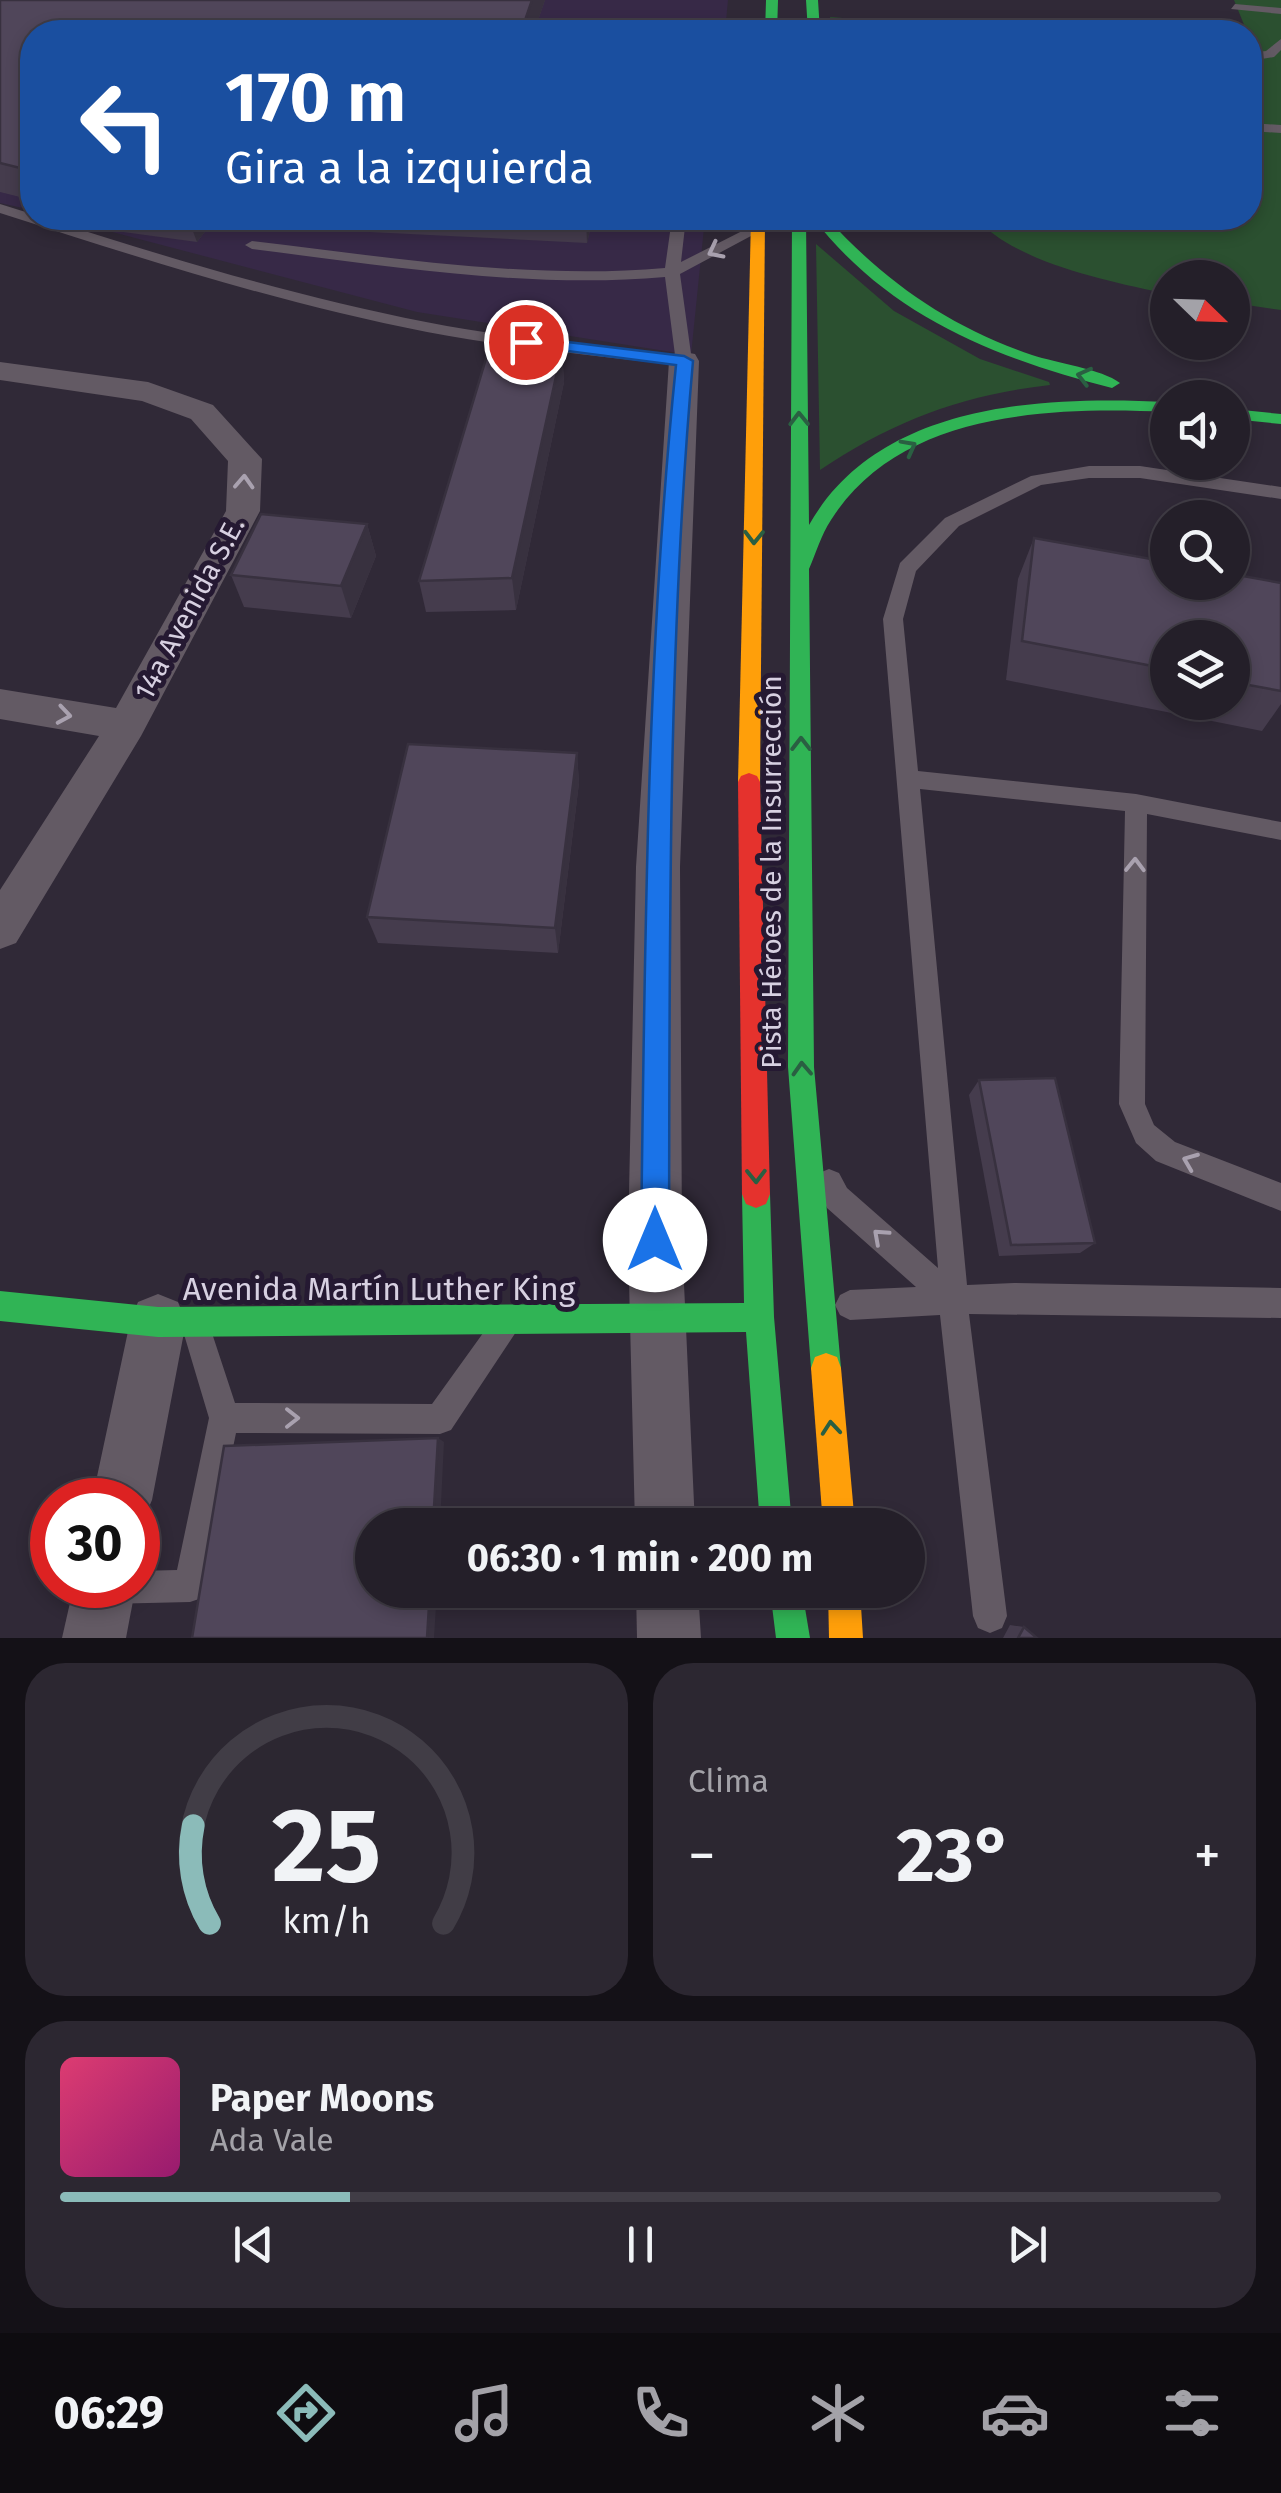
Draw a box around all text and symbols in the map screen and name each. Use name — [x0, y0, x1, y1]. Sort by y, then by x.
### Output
text: 170 m — [225, 56, 406, 140]
icon: left — [60, 60, 190, 190]
text: Gira a la izquierda — [225, 141, 594, 195]
one-way arrow — [707, 239, 725, 258]
north arrow — [1150, 260, 1250, 360]
map controls — [1150, 260, 1250, 720]
pin — [484, 300, 569, 385]
icon: arrive — [499, 315, 554, 370]
one-way arrow — [1076, 367, 1093, 388]
button: sound — [1150, 380, 1250, 480]
one-way arrow — [788, 411, 810, 426]
one-way arrow — [899, 440, 917, 459]
one-way arrow — [233, 473, 254, 489]
button: search — [1150, 500, 1250, 600]
street label: 14a Avenida S.E. — [127, 511, 251, 705]
one-way arrow — [743, 530, 765, 545]
button: layers — [1150, 620, 1250, 720]
street label: Pista Héroes de la Insurrección — [755, 675, 788, 1069]
one-way arrow — [55, 704, 72, 725]
one-way arrow — [790, 736, 812, 752]
one-way arrow — [1125, 857, 1146, 873]
one-way arrow — [792, 1061, 813, 1077]
one-way arrow — [1183, 1153, 1200, 1173]
one-way arrow — [745, 1169, 766, 1185]
position arrow — [603, 1188, 707, 1292]
one-way arrow — [873, 1230, 892, 1248]
street label: Avenida Martín Luther King — [183, 1270, 576, 1308]
one-way arrow — [286, 1407, 301, 1429]
one-way arrow — [821, 1419, 843, 1435]
speed limit sign: 30 — [30, 1478, 160, 1608]
text: 06:30 · 1 min · 200 m — [467, 1535, 813, 1581]
text: Clima — [688, 1762, 769, 1800]
text: 25 — [272, 1784, 381, 1909]
text: 23° — [896, 1811, 1013, 1901]
text: − — [688, 1823, 716, 1889]
text: + — [1194, 1823, 1221, 1889]
text: km/h — [282, 1900, 371, 1942]
text: Paper Moons — [210, 2075, 434, 2121]
text: Ada Vale — [210, 2121, 334, 2159]
icon: previous — [226, 2217, 281, 2272]
icon: pause — [613, 2217, 668, 2272]
icon: next — [1000, 2217, 1055, 2272]
icon: directions — [271, 2378, 341, 2448]
icon: music — [449, 2378, 519, 2448]
icon: phone — [626, 2378, 696, 2448]
icon: climate — [803, 2378, 873, 2448]
icon: car — [980, 2378, 1050, 2448]
icon: filters — [1157, 2378, 1227, 2448]
text: 06:29 — [54, 2386, 164, 2440]

